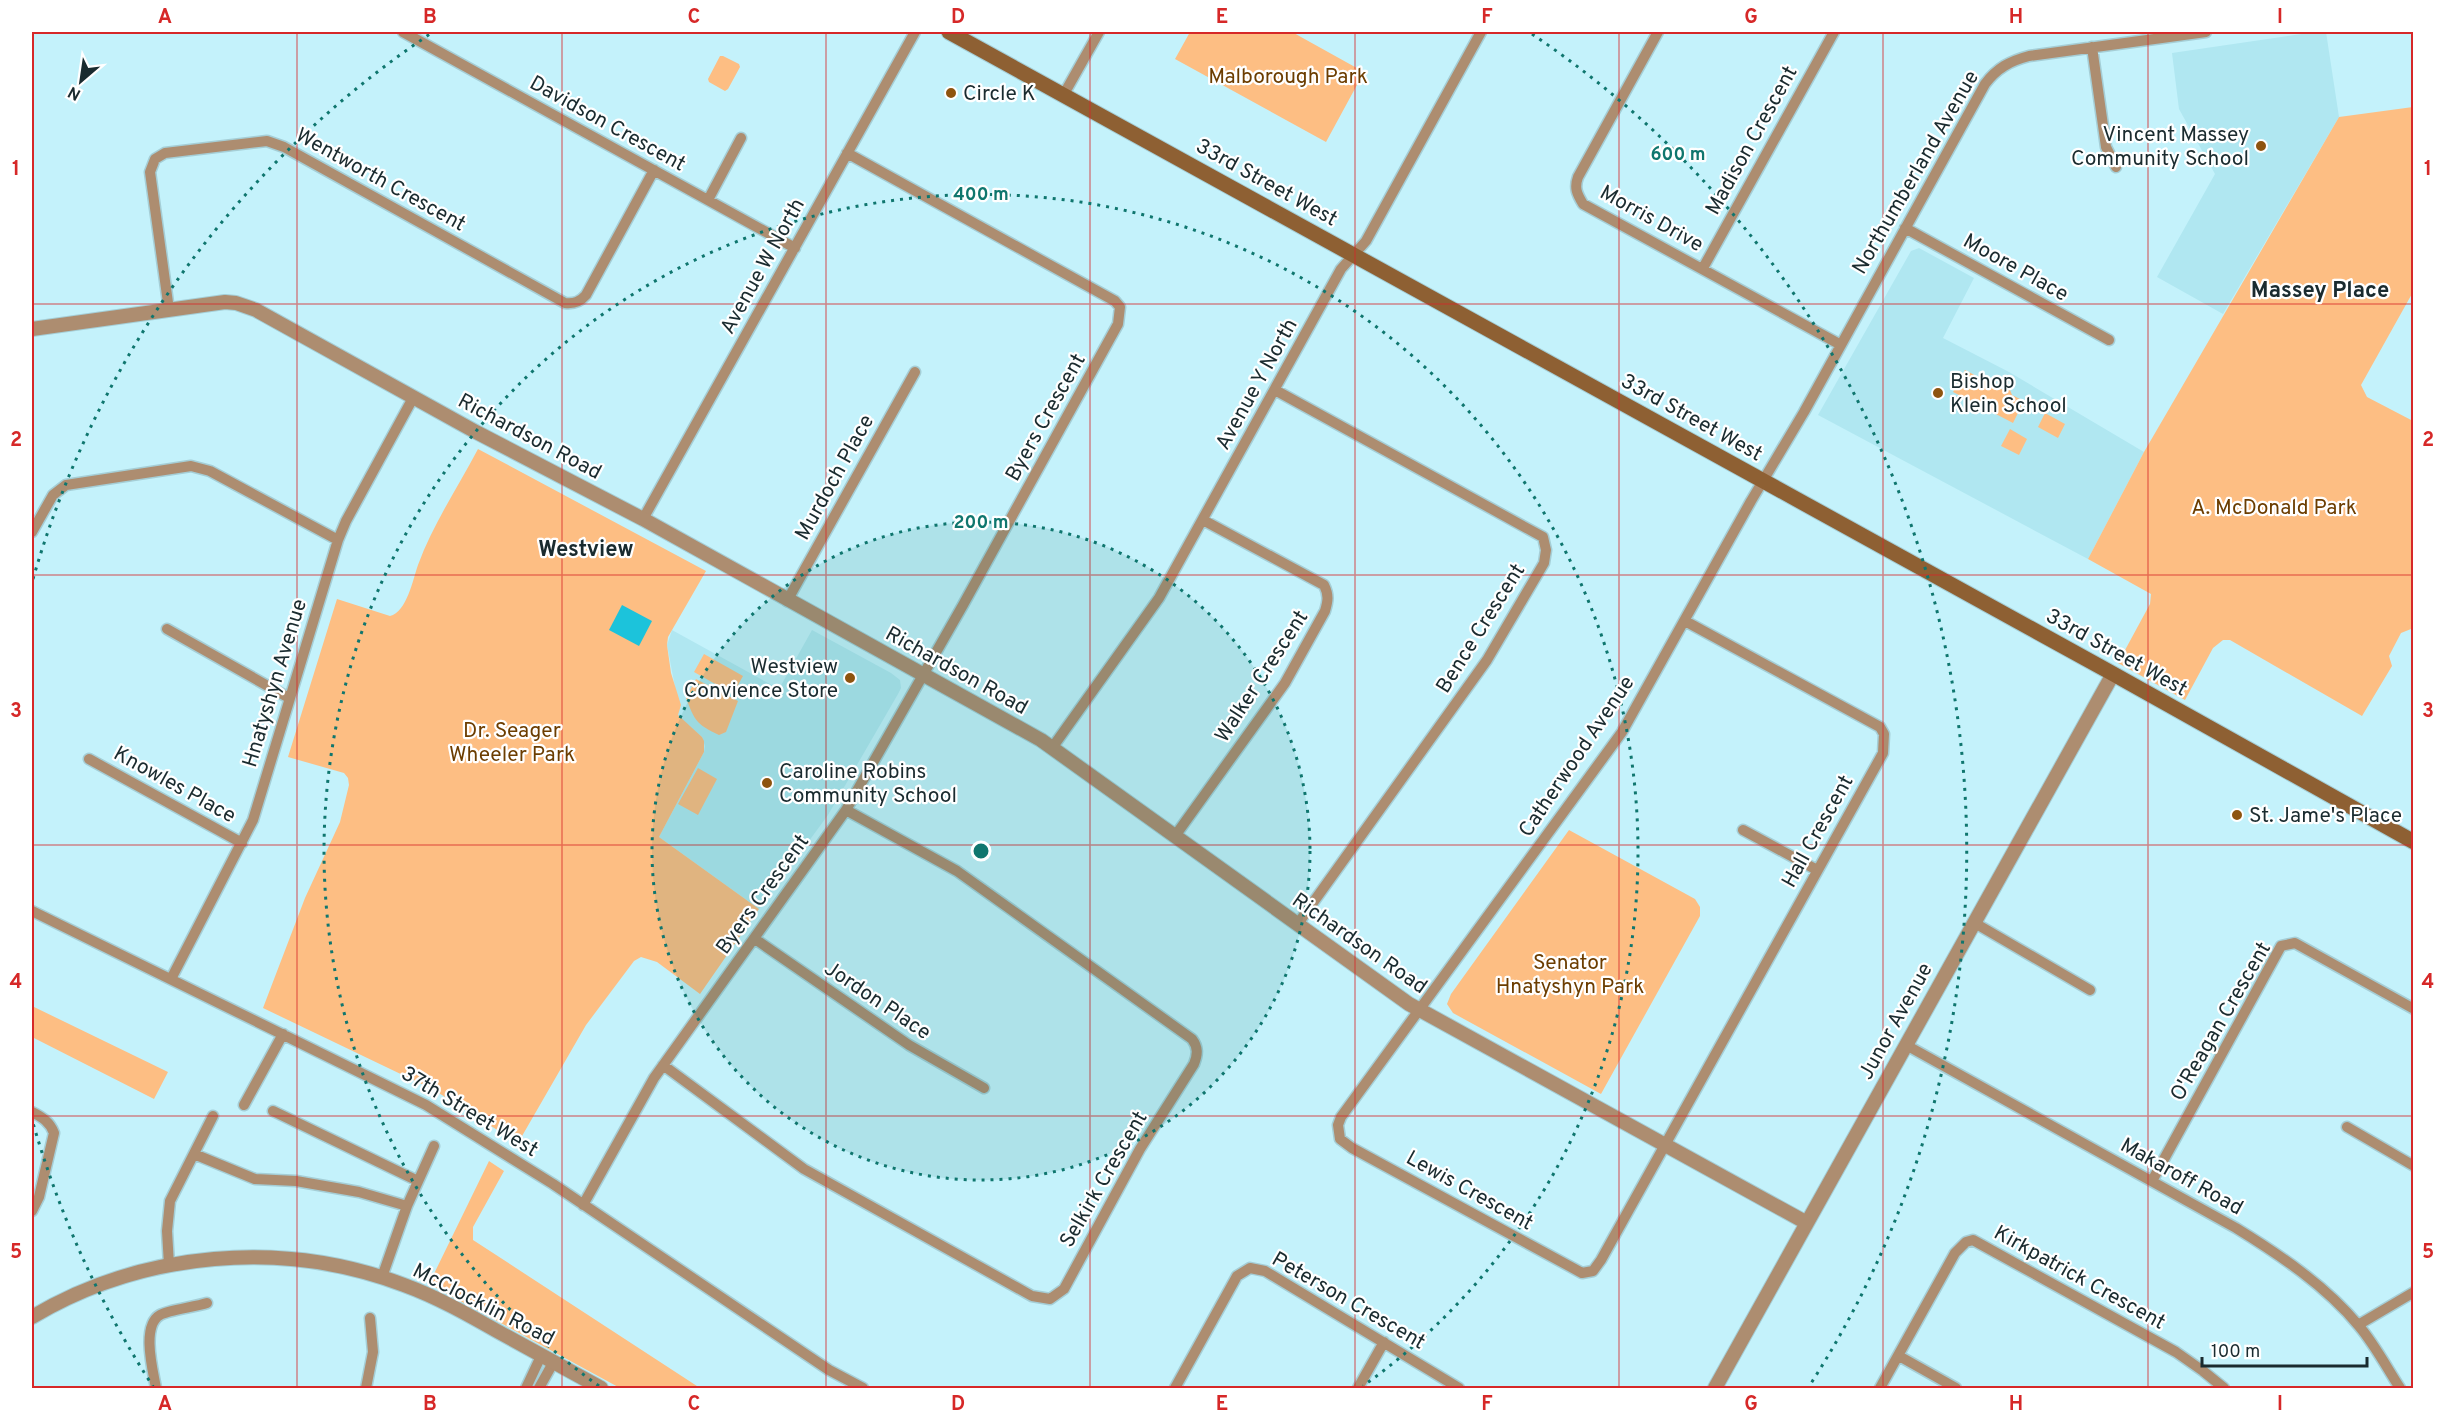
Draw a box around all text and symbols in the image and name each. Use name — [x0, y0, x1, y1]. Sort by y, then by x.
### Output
text: A — [158, 5, 172, 31]
text: B — [423, 5, 437, 31]
text: C — [688, 5, 700, 31]
text: D — [951, 5, 965, 31]
text: E — [1216, 5, 1228, 31]
text: F — [1481, 5, 1493, 31]
text: G — [1744, 5, 1758, 31]
text: H — [2009, 5, 2023, 31]
text: I — [2277, 5, 2283, 31]
north arrow — [51, 51, 111, 111]
street label: Madison Crescent — [1700, 61, 1804, 220]
park label: Malborough Park — [1208, 64, 1368, 91]
street label: Northumberland Avenue — [1847, 66, 1986, 279]
street label: Davidson Crescent — [524, 70, 690, 178]
text: N — [65, 81, 85, 104]
place label: Circle K — [963, 81, 1036, 108]
marker: Circle K — [944, 86, 958, 100]
street label: Wentworth Crescent — [290, 122, 470, 238]
place label: Vincent Massey Community School — [2071, 122, 2249, 173]
street label: 33rd Street West — [1191, 133, 1342, 233]
marker: Vincent Massey Community School — [2254, 139, 2268, 153]
text: 600 m — [1650, 144, 1706, 167]
text: 1 — [12, 157, 20, 183]
text: 1 — [2424, 157, 2432, 183]
street label: Morris Drive — [1595, 180, 1708, 259]
text: 400 m — [953, 184, 1009, 207]
street label: Avenue W North — [715, 194, 812, 339]
street label: Moore Place — [1958, 228, 2073, 308]
district label: Massey Place — [2251, 278, 2389, 305]
street label: Avenue Y North — [1210, 314, 1305, 455]
street label: Byers Crescent — [1000, 349, 1093, 486]
street label: 33rd Street West — [1616, 368, 1767, 468]
place label: Bishop Klein School — [1950, 369, 2067, 420]
marker: Bishop Klein School — [1931, 386, 1945, 400]
street label: Richardson Road — [453, 388, 606, 487]
street label: Murdoch Place — [790, 410, 881, 545]
text: 2 — [10, 428, 22, 454]
text: 2 — [2422, 428, 2434, 454]
park label: A. McDonald Park — [2191, 495, 2357, 522]
text: 200 m — [953, 512, 1009, 535]
district label: Westview — [538, 537, 634, 564]
street label: Bence Crescent — [1431, 559, 1532, 699]
street label: Hnatyshyn Avenue — [237, 596, 314, 771]
street label: 33rd Street West — [2041, 603, 2192, 703]
street label: Walker Crescent — [1209, 606, 1315, 748]
street label: Richardson Road — [880, 621, 1032, 722]
place label: Westview Convience Store — [684, 654, 838, 705]
marker: Westview Convience Store — [843, 671, 857, 685]
street label: Catherwood Avenue — [1513, 671, 1641, 843]
text: 3 — [10, 699, 22, 725]
text: 3 — [2422, 699, 2434, 725]
park label: Dr. Seager Wheeler Park — [449, 718, 575, 769]
street label: Knowles Place — [108, 741, 240, 830]
place label: Caroline Robins Community School — [779, 759, 957, 810]
street label: Hall Crescent — [1776, 771, 1860, 893]
marker: Caroline Robins Community School — [760, 776, 774, 790]
place label: St. Jame's Place — [2249, 803, 2402, 830]
marker: St. Jame's Place — [2230, 808, 2244, 822]
street label: Byers Crescent — [711, 829, 816, 960]
centre of rings — [971, 841, 991, 861]
street label: Richardson Road — [1286, 888, 1432, 1001]
street label: O'Reagan Crescent — [2165, 937, 2278, 1106]
park label: Senator Hnatyshyn Park — [1496, 950, 1644, 1001]
street label: Jordon Place — [819, 956, 936, 1047]
street label: Junor Avenue — [1853, 958, 1940, 1085]
text: 4 — [10, 970, 22, 996]
text: 4 — [2422, 970, 2434, 996]
street label: 37th Street West — [396, 1061, 543, 1164]
street label: Selkirk Crescent — [1054, 1107, 1154, 1253]
street label: Makaroff Road — [2115, 1132, 2247, 1222]
street label: Lewis Crescent — [1401, 1145, 1538, 1237]
street label: Kirkpatrick Crescent — [1989, 1220, 2170, 1337]
text: 5 — [10, 1240, 22, 1266]
text: 5 — [2422, 1240, 2434, 1266]
street label: Peterson Crescent — [1267, 1246, 1430, 1356]
street label: McClocklin Road — [408, 1258, 559, 1353]
scale bar — [2202, 1330, 2367, 1368]
text: 100 m — [2211, 1341, 2260, 1364]
text: A — [158, 1392, 172, 1418]
text: B — [423, 1392, 437, 1418]
text: C — [688, 1392, 700, 1418]
text: D — [951, 1392, 965, 1418]
text: E — [1216, 1392, 1228, 1418]
text: F — [1481, 1392, 1493, 1418]
text: G — [1744, 1392, 1758, 1418]
text: H — [2009, 1392, 2023, 1418]
text: I — [2277, 1392, 2283, 1418]

